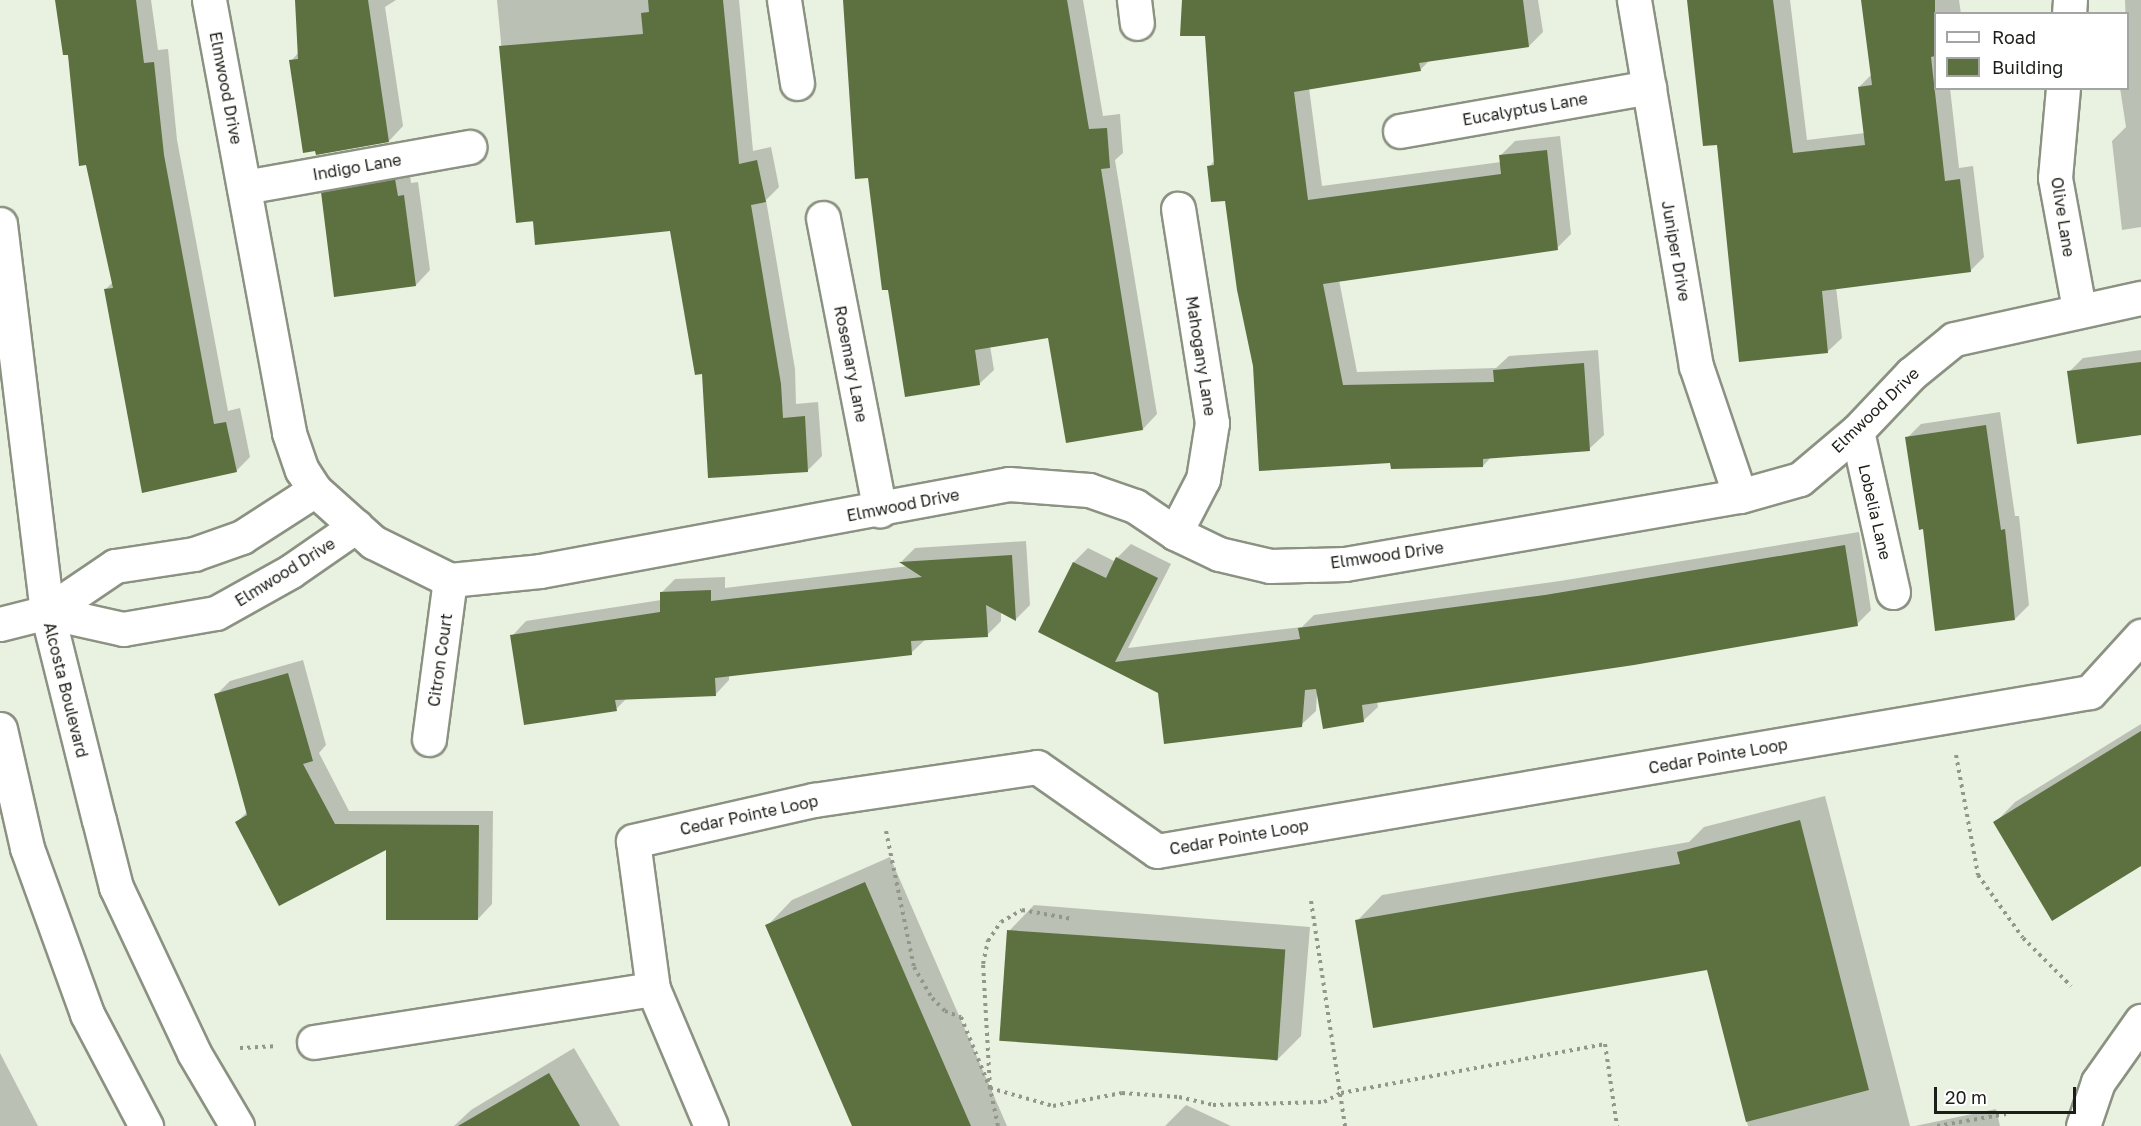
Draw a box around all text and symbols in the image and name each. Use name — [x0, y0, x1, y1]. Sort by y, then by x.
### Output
legend — [1934, 12, 2129, 90]
text: Road — [1992, 26, 2036, 48]
street label: Elmwood Drive — [206, 30, 246, 146]
text: Building — [1992, 56, 2063, 78]
street label: Eucalyptus Lane — [1461, 89, 1589, 129]
street label: Indigo Lane — [311, 150, 403, 184]
street label: Olive Lane — [2047, 176, 2079, 258]
street label: Juniper Drive — [1658, 199, 1694, 303]
street label: Mahogany Lane — [1182, 295, 1220, 417]
street label: Rosemary Lane — [830, 304, 872, 424]
street label: Elmwood Drive — [1827, 363, 1923, 457]
street label: Lobelia Lane — [1855, 462, 1895, 562]
street label: Elmwood Drive — [845, 485, 961, 525]
street label: Elmwood Drive — [231, 534, 339, 610]
street label: Elmwood Drive — [1329, 538, 1445, 572]
street label: Citron Court — [424, 612, 456, 708]
street label: Alcosta Boulevard — [40, 620, 92, 760]
street label: Cedar Pointe Loop — [1647, 734, 1789, 778]
street label: Cedar Pointe Loop — [678, 791, 820, 839]
street label: Cedar Pointe Loop — [1168, 815, 1310, 859]
scale bar — [1937, 1075, 2080, 1113]
text: 20 m — [1945, 1086, 1987, 1108]

